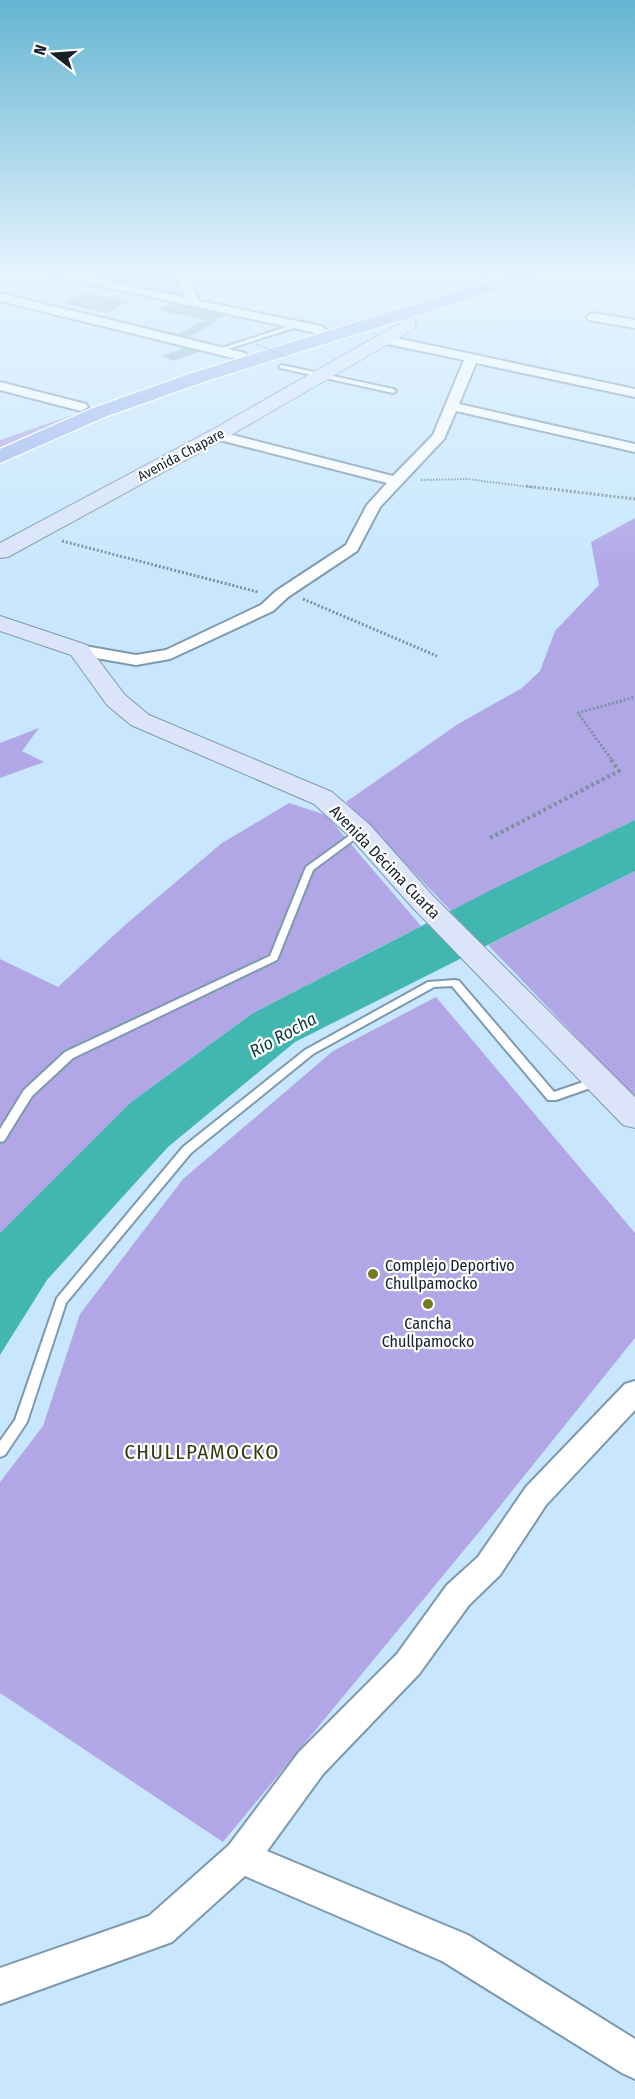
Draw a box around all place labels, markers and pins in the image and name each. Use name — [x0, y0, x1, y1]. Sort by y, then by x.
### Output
place label: Complejo Deportivo Chullpamocko — [385, 1256, 515, 1293]
marker: Complejo Deportivo Chullpamocko — [366, 1267, 380, 1281]
marker: Cancha Chullpamocko — [421, 1297, 435, 1311]
place label: Cancha Chullpamocko — [382, 1314, 474, 1351]

